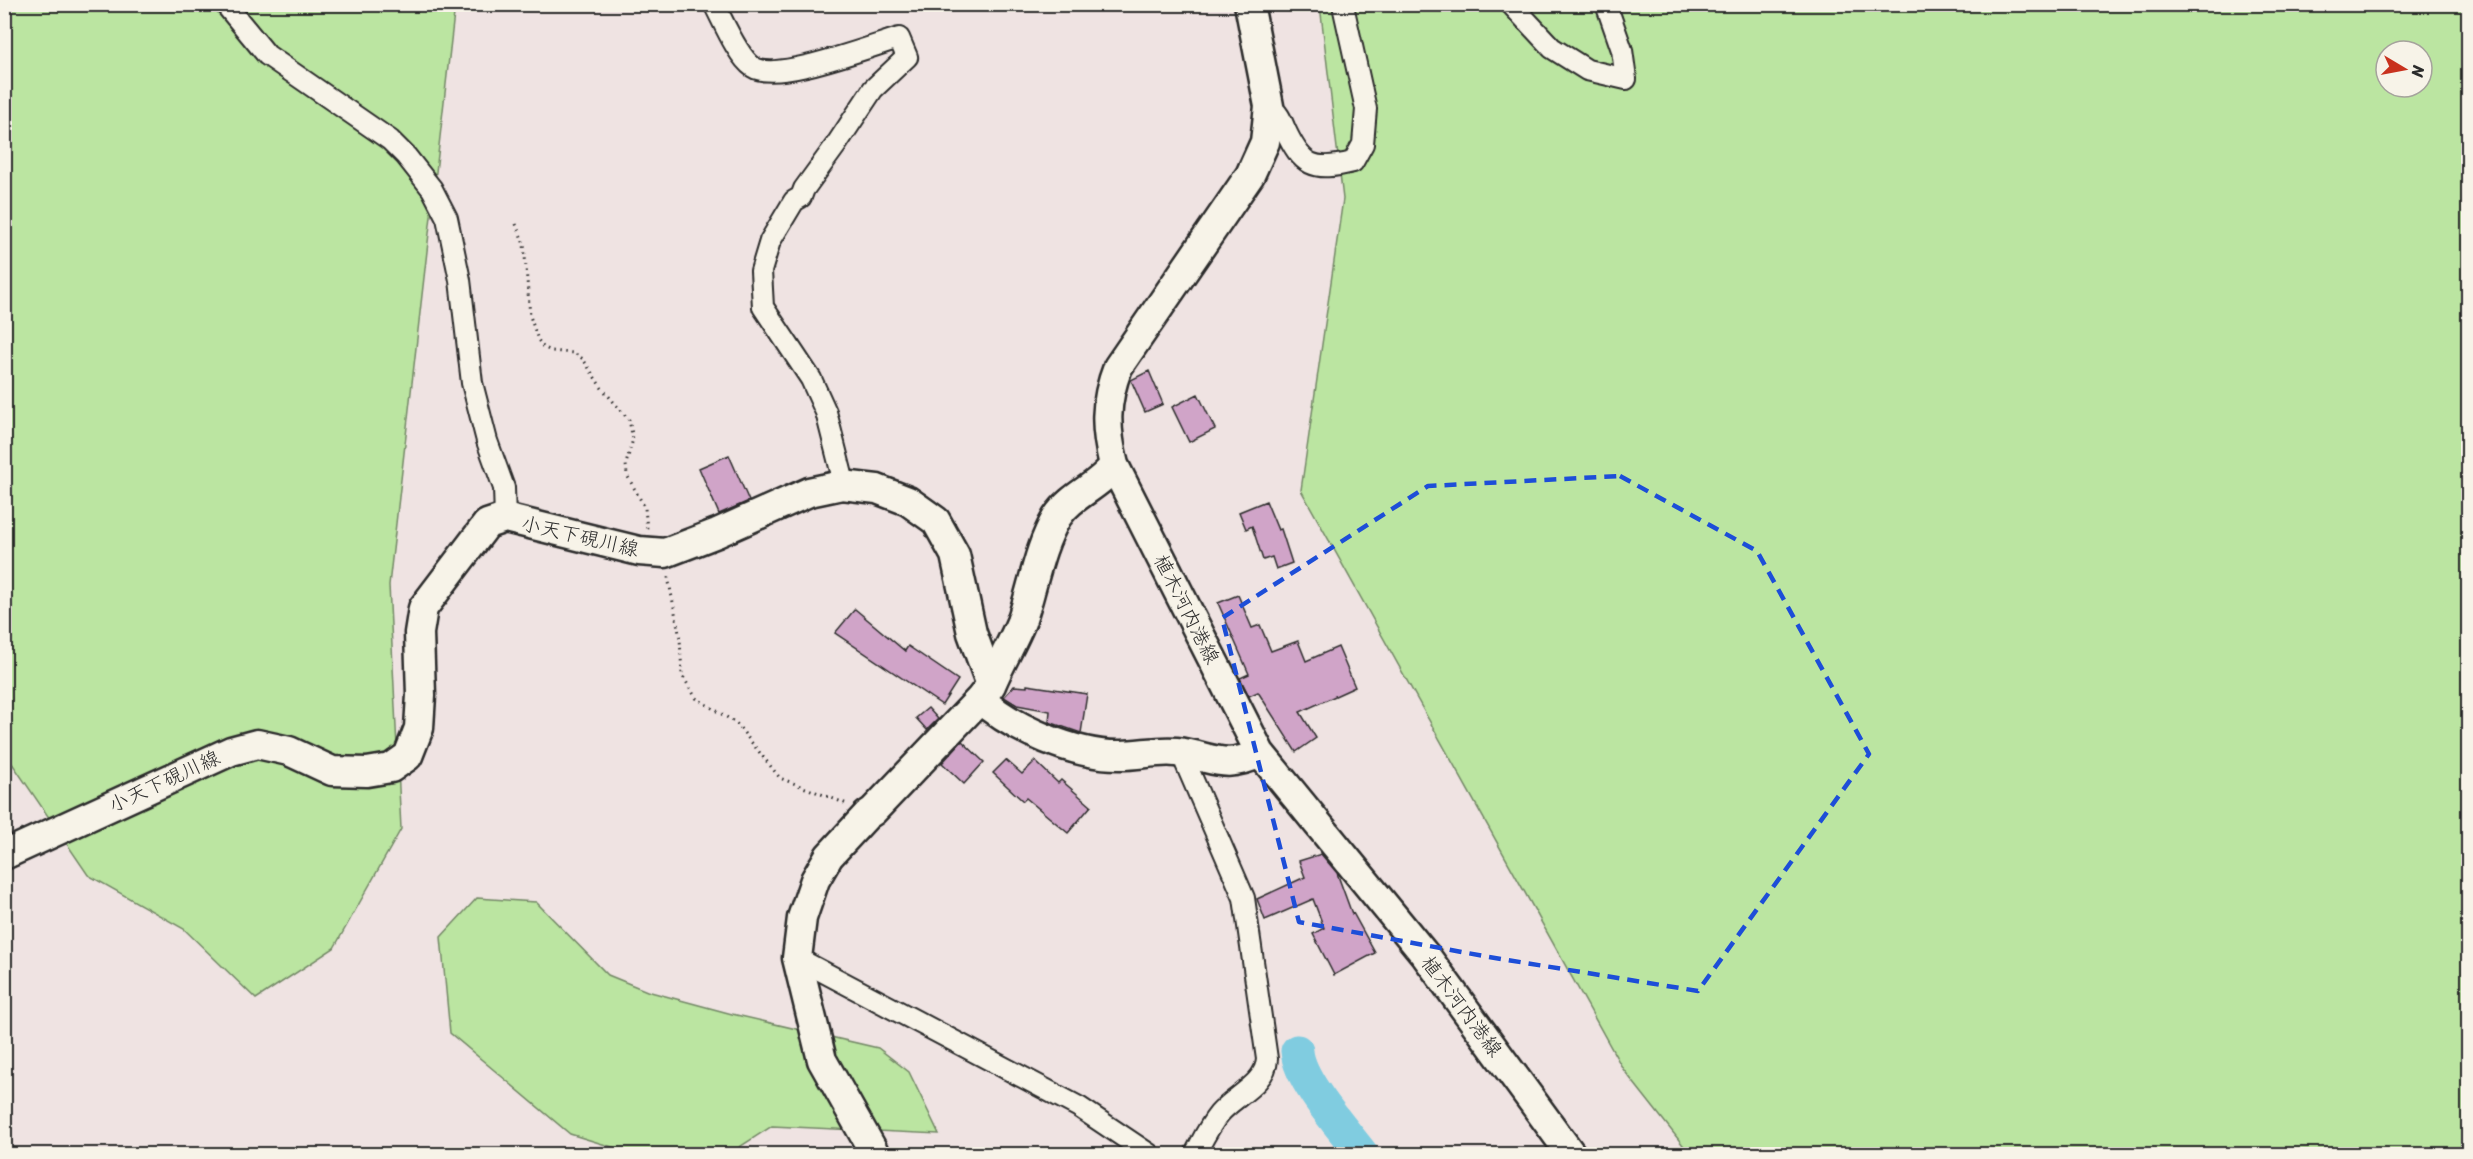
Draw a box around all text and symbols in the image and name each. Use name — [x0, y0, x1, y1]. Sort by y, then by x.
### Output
north arrow — [2374, 39, 2434, 99]
text: N — [2403, 63, 2434, 80]
street label: 小天下硯川線 — [517, 506, 642, 567]
street label: 植木河内港線 — [1144, 548, 1229, 671]
street label: 小天下硯川線 — [102, 740, 226, 823]
street label: 植木河内港線 — [1412, 948, 1512, 1065]

